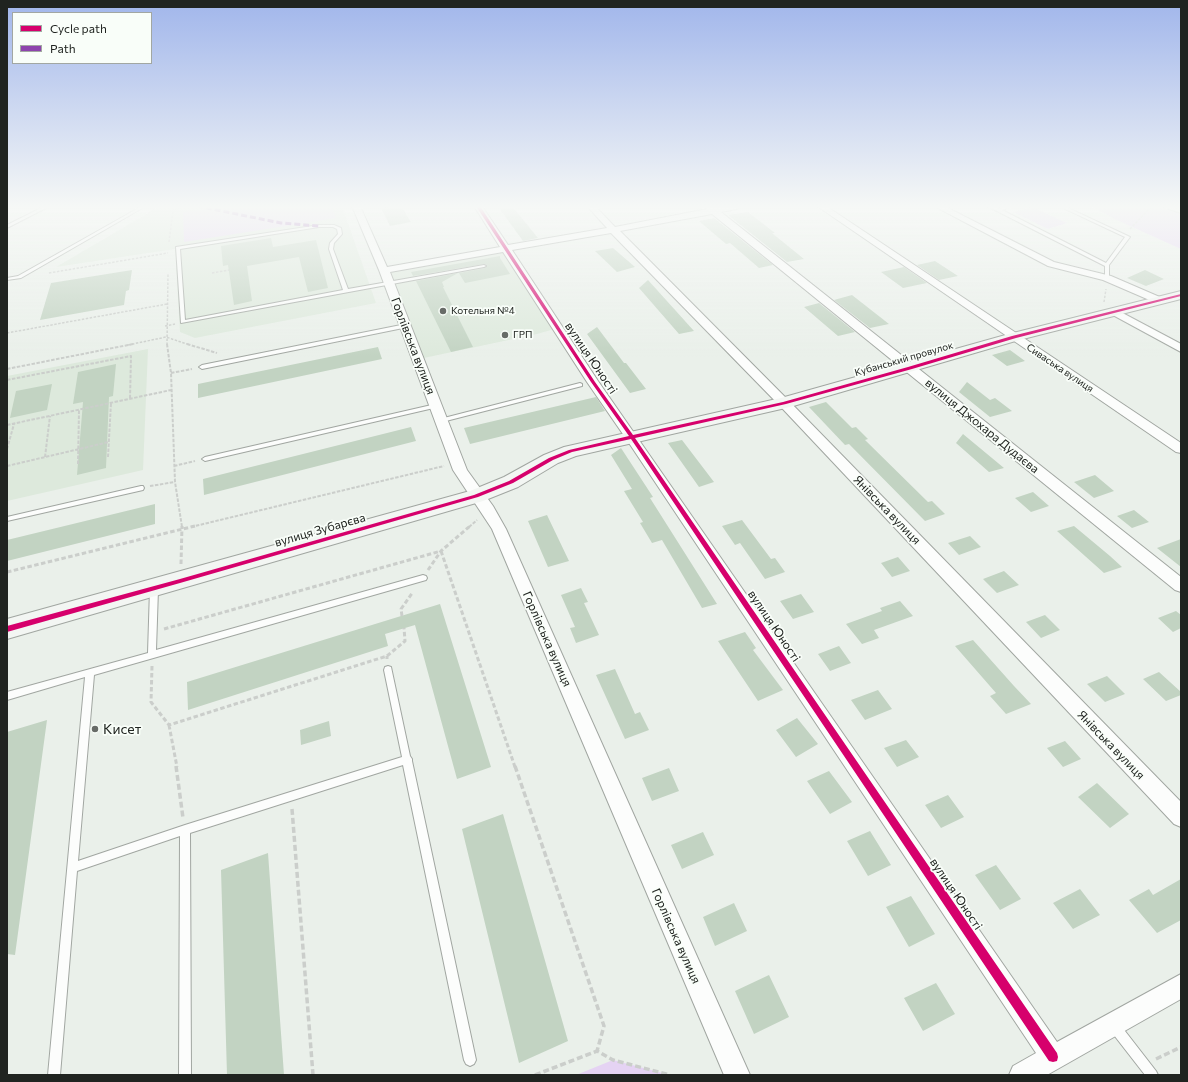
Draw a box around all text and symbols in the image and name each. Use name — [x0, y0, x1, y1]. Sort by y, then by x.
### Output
legend — [12, 12, 152, 64]
text: Cycle path — [50, 21, 107, 35]
text: Path — [50, 41, 76, 55]
street label: Горлівська вулиця — [388, 295, 438, 397]
place label: Котельня №4 — [451, 305, 515, 317]
marker: Котельня №4 — [438, 306, 448, 316]
street label: вулиця Юності — [562, 319, 620, 397]
place label: ГРП — [513, 329, 532, 341]
marker: ГРП — [500, 330, 510, 340]
street label: Кубанський провулок — [853, 339, 955, 379]
street label: Сиваська вулиця — [1024, 341, 1096, 395]
street label: вулиця Джохара Дудаєва — [922, 376, 1042, 476]
street label: Янівська вулиця — [850, 472, 924, 548]
street label: вулиця Зубарєва — [273, 510, 367, 550]
street label: вулиця Юності — [745, 587, 803, 665]
street label: Горлівська вулиця — [520, 589, 574, 689]
street label: Янівська вулиця — [1074, 707, 1148, 783]
place label: Кисет — [103, 721, 141, 737]
marker: Кисет — [90, 724, 100, 734]
street label: вулиця Юності — [927, 855, 985, 933]
street label: Горлівська вулиця — [649, 886, 703, 986]

